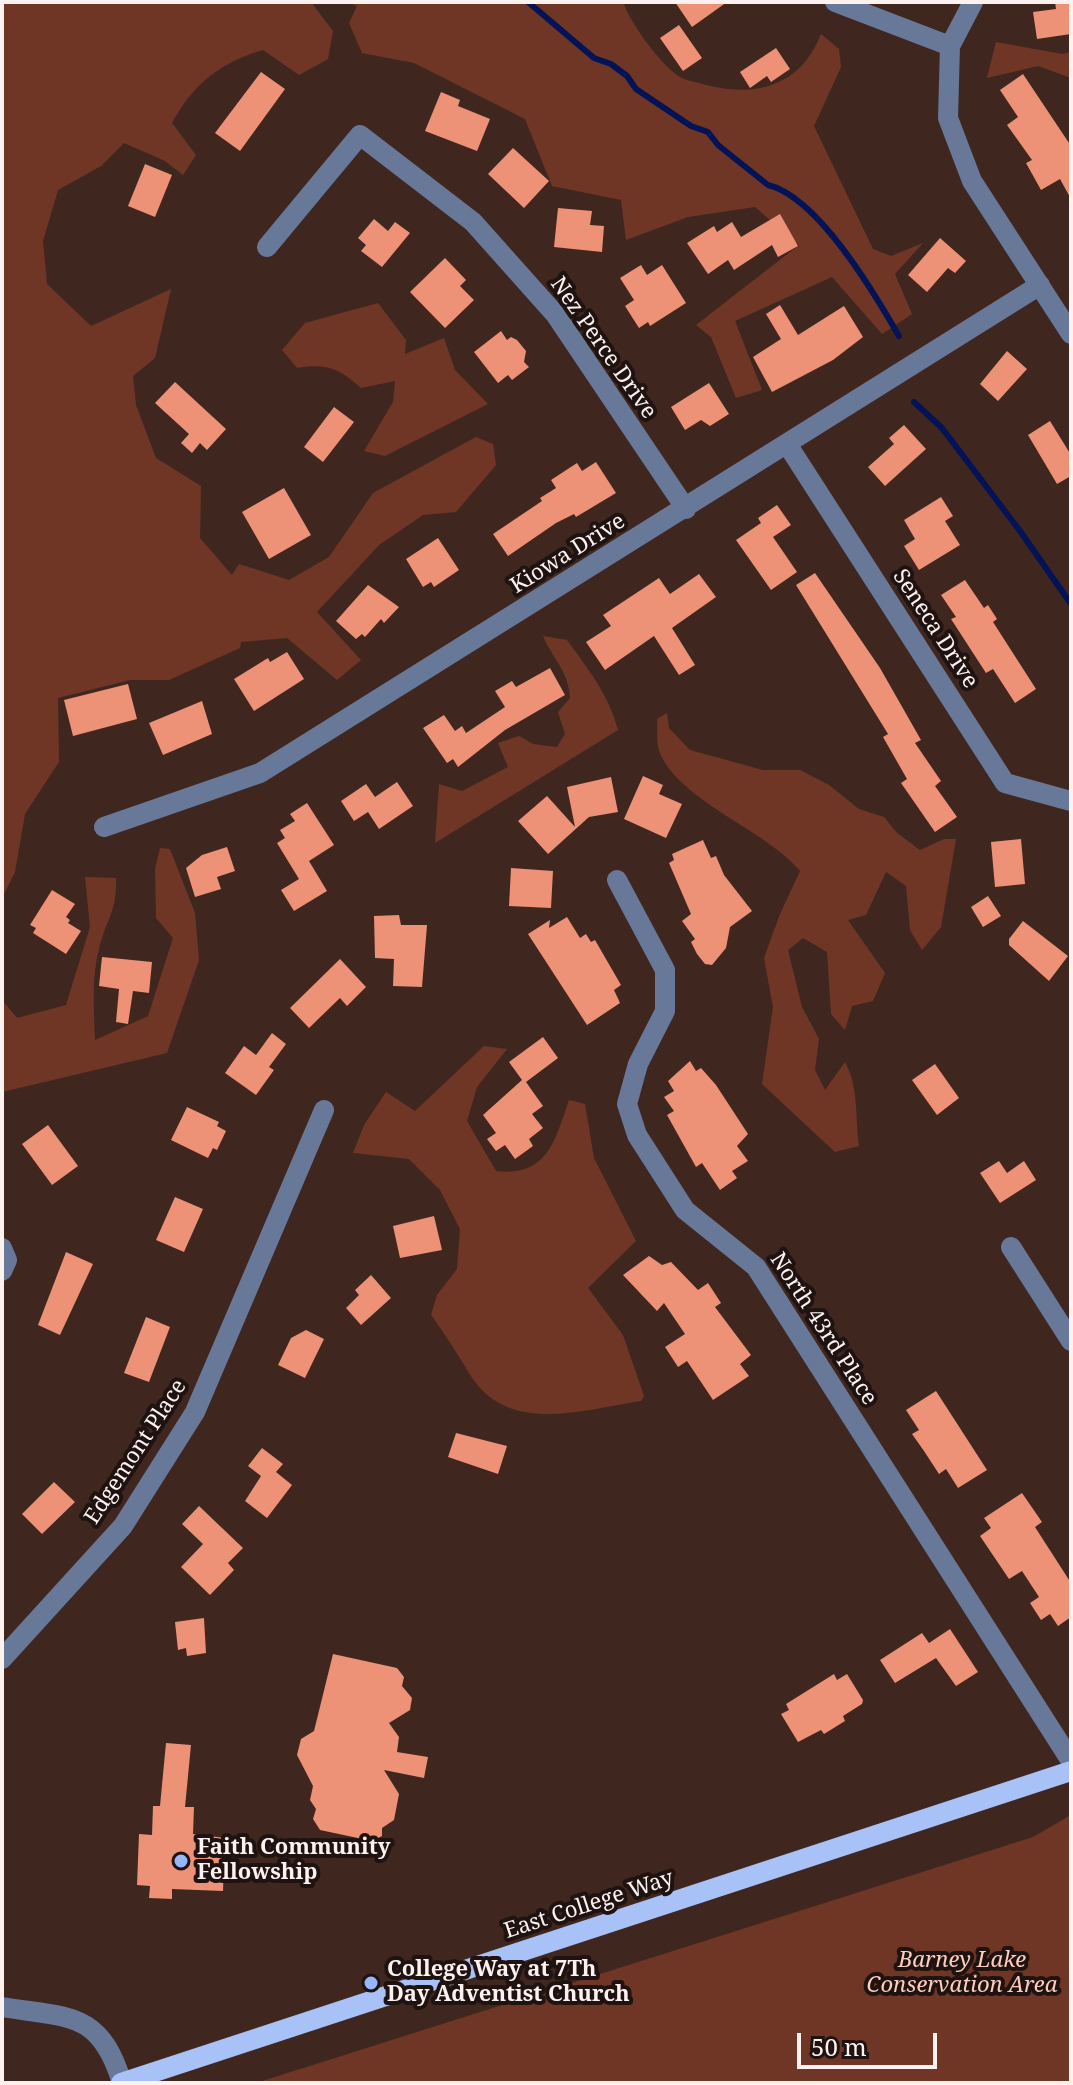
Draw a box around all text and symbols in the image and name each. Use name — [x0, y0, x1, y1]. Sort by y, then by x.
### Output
street label: Nez Perce Drive — [544, 272, 662, 424]
street label: Kiowa Drive — [506, 508, 630, 600]
street label: Seneca Drive — [887, 565, 983, 693]
street label: North 43rd Place — [764, 1248, 882, 1410]
street label: Edgemont Place — [79, 1375, 193, 1529]
place label: Faith Community Fellowship — [197, 1835, 390, 1886]
marker: Faith Community Fellowship — [172, 1852, 190, 1870]
street label: East College Way — [501, 1865, 677, 1945]
park label: Barney Lake Conservation Area — [867, 1948, 1057, 2000]
place label: College Way at 7Th Day Adventist Church — [387, 1957, 630, 2008]
marker: College Way at 7Th Day Adventist Church — [362, 1974, 380, 1992]
scale bar — [801, 2017, 941, 2067]
text: 50 m — [811, 2030, 867, 2063]

